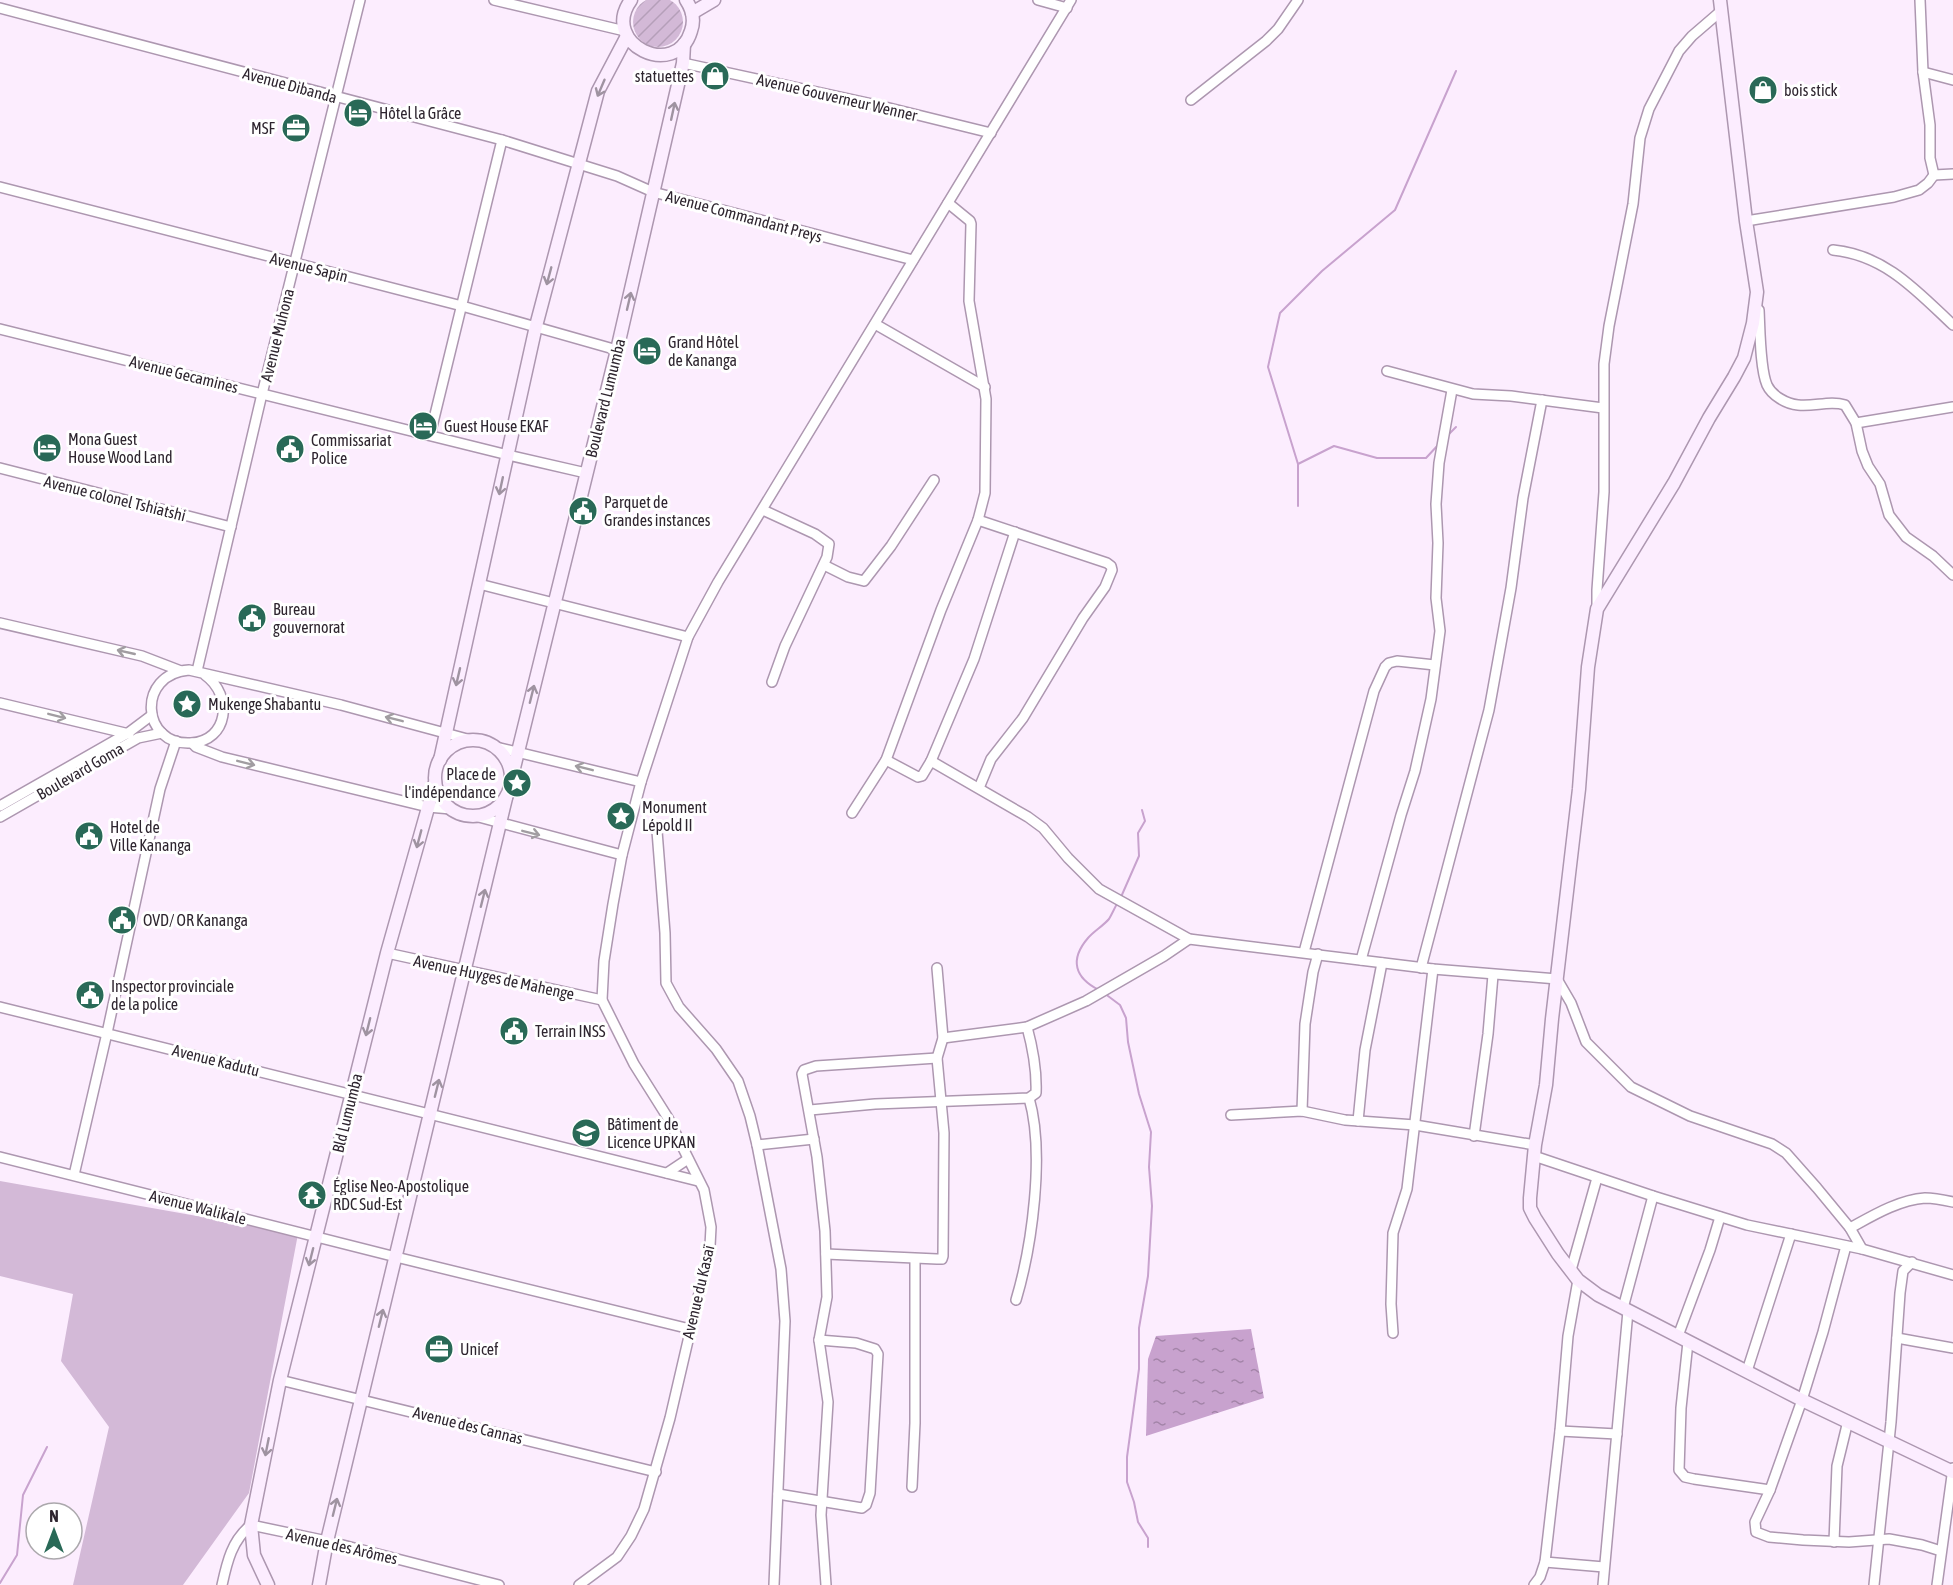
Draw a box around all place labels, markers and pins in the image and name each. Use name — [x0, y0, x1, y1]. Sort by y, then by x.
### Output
shop icon: statuettes — [699, 60, 731, 92]
place label: statuettes — [635, 67, 694, 85]
shop icon: bois stick — [1747, 74, 1779, 106]
place label: bois stick — [1784, 81, 1838, 99]
hotel icon: Hôtel la Grâce — [342, 97, 374, 129]
place label: Hôtel la Grâce — [379, 104, 461, 122]
office icon: MSF — [280, 112, 312, 144]
place label: MSF — [251, 119, 276, 137]
place label: Grand Hôtel de Kananga — [668, 333, 739, 370]
hotel icon: Grand Hôtel de Kananga — [631, 335, 663, 367]
hotel icon: Guest House EKAF — [407, 410, 439, 442]
place label: Guest House EKAF — [444, 417, 549, 435]
place label: Mona Guest House Wood Land — [68, 430, 173, 466]
place label: Commissariat Police — [311, 431, 392, 467]
hotel icon: Mona Guest House Wood Land — [31, 432, 63, 464]
public building icon: Commissariat Police — [274, 433, 306, 465]
place label: Parquet de Grandes instances — [604, 493, 711, 529]
public building icon: Parquet de Grandes instances — [567, 495, 599, 527]
place label: Bureau gouvernorat — [273, 600, 345, 637]
public building icon: Bureau gouvernorat — [236, 602, 268, 634]
place icon: Mukenge Shabantu — [171, 688, 203, 720]
place label: Mukenge Shabantu — [208, 695, 321, 714]
place label: Place de l'indépendance — [404, 765, 496, 802]
place icon: Place de l'indépendance — [501, 767, 533, 799]
place label: Monument Lépold II — [642, 798, 707, 835]
place icon: Monument Lépold II — [605, 800, 637, 832]
place label: Hotel de Ville Kananga — [110, 818, 191, 855]
public building icon: Hotel de Ville Kananga — [73, 820, 105, 852]
public building icon: OVD/ OR Kananga — [106, 904, 138, 936]
place label: OVD/ OR Kananga — [143, 911, 248, 930]
place label: Inspector provinciale de la police — [111, 977, 234, 1014]
public building icon: Inspector provinciale de la police — [74, 979, 106, 1011]
public building icon: Terrain INSS — [498, 1015, 530, 1047]
place label: Terrain INSS — [535, 1022, 606, 1040]
place label: Bâtiment de Licence UPKAN — [607, 1115, 696, 1151]
school or university icon: Bâtiment de Licence UPKAN — [570, 1117, 602, 1149]
place label: Église Neo-Apostolique RDC Sud-Est — [333, 1177, 469, 1213]
temple icon: Église Neo-Apostolique RDC Sud-Est — [296, 1179, 328, 1211]
office icon: Unicef — [423, 1333, 455, 1365]
place label: Unicef — [460, 1340, 499, 1358]

